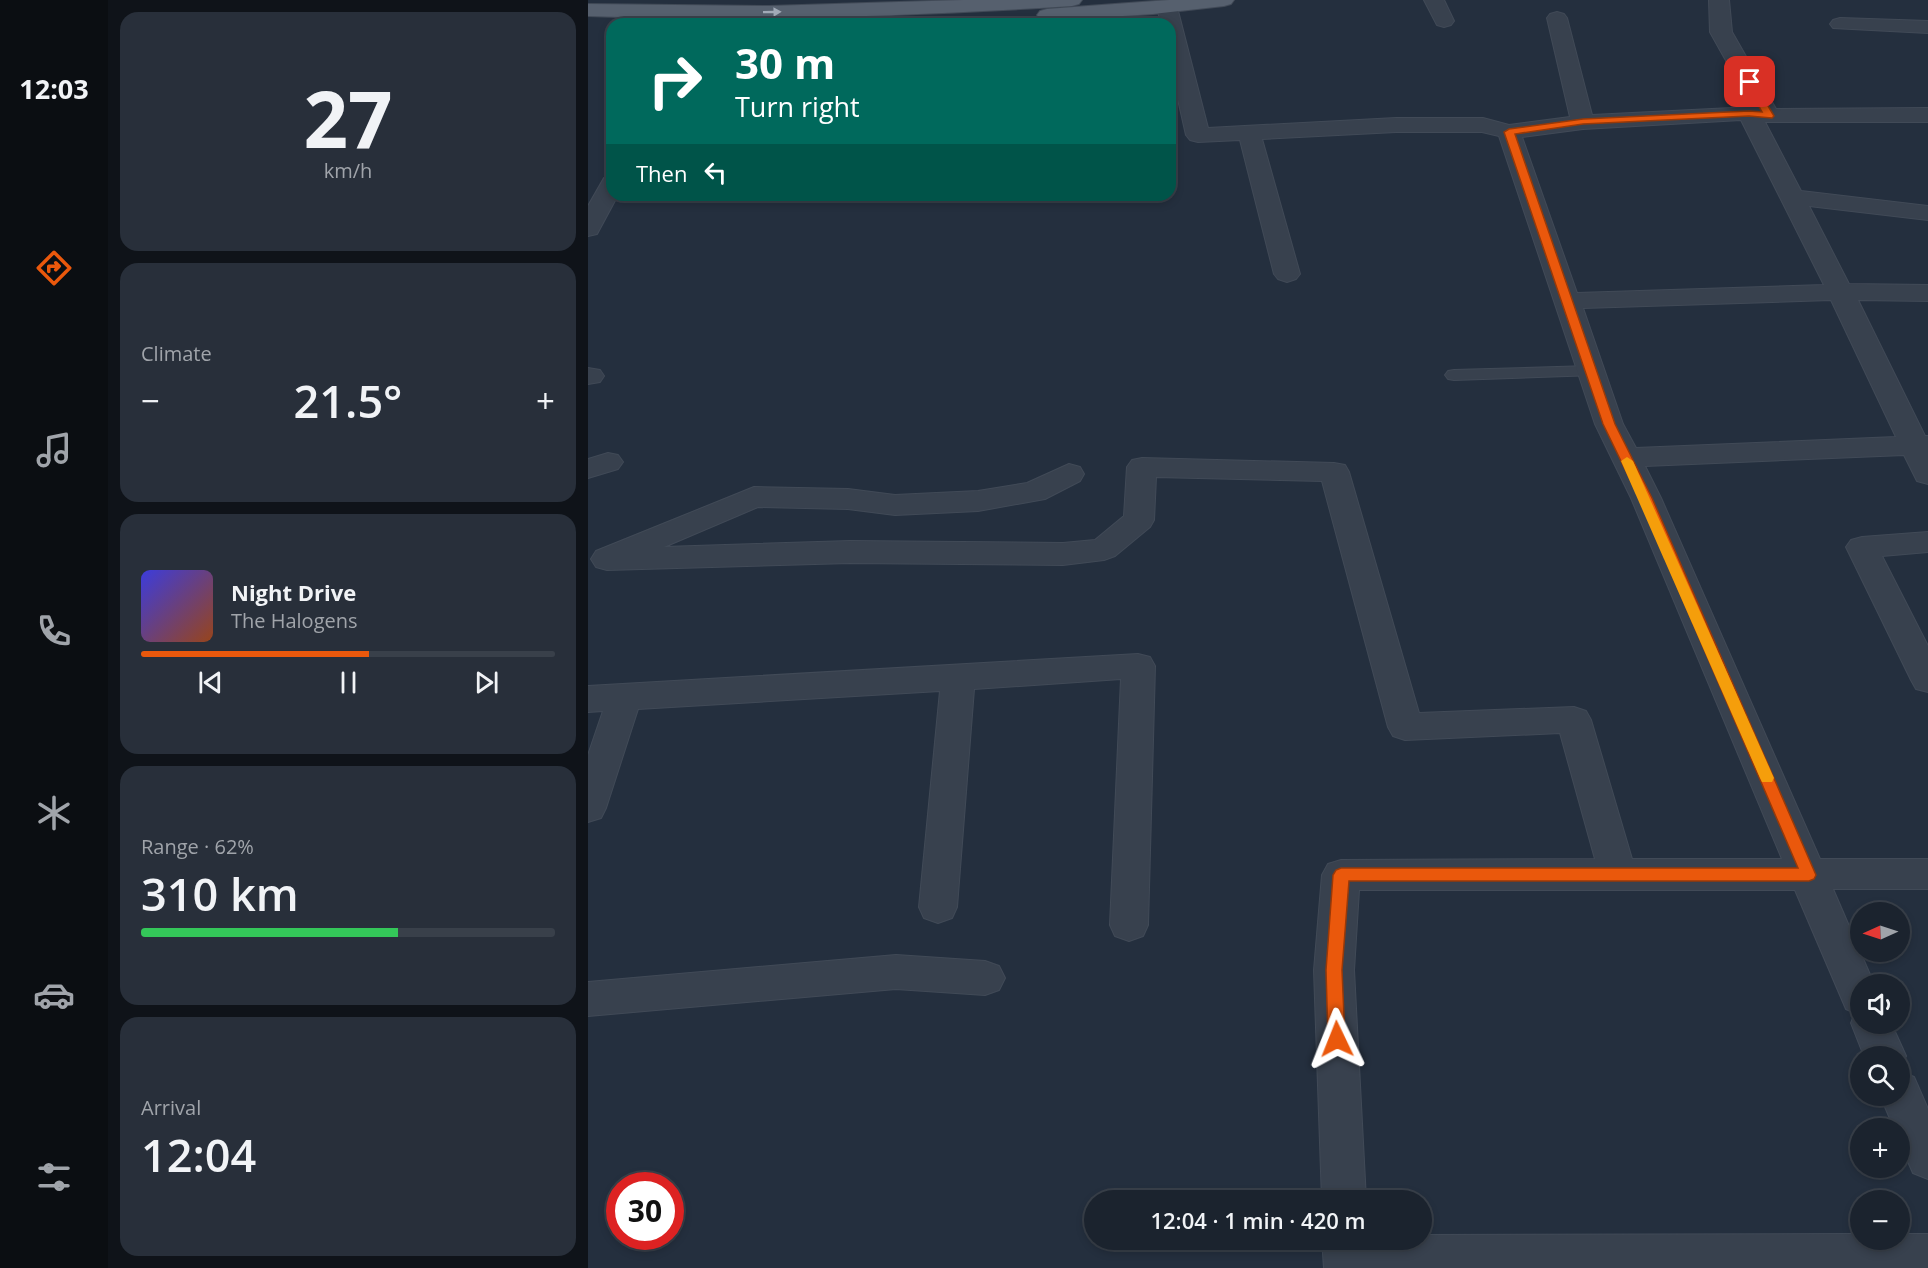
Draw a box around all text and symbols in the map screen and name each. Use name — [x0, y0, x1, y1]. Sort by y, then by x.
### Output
one-way arrow — [763, 7, 782, 16]
text: 30 m — [735, 34, 835, 91]
icon: right — [636, 42, 714, 120]
pin — [1724, 56, 1775, 107]
text: 27 — [303, 65, 393, 171]
icon: arrive — [1733, 65, 1766, 98]
text: 12:03 — [19, 70, 89, 107]
text: Turn right — [735, 88, 860, 125]
icon: left — [699, 156, 732, 189]
text: km/h — [324, 157, 372, 184]
text: Then — [636, 158, 687, 188]
icon: directions — [33, 247, 75, 289]
text: Climate — [141, 340, 212, 367]
text: 21.5° — [294, 370, 402, 431]
text: − — [141, 378, 160, 423]
text: + — [536, 378, 555, 423]
icon: music — [33, 429, 75, 471]
text: Night Drive — [231, 577, 356, 607]
text: The Halogens — [231, 607, 358, 634]
icon: phone — [33, 610, 75, 652]
icon: previous — [194, 666, 227, 699]
icon: pause — [332, 666, 365, 699]
icon: next — [470, 666, 503, 699]
icon: climate — [33, 792, 75, 834]
text: Range · 62% — [141, 833, 254, 860]
text: 310 km — [141, 863, 299, 924]
north arrow — [1850, 902, 1910, 962]
map controls — [1850, 902, 1910, 1250]
icon: car — [33, 974, 75, 1016]
button: sound — [1850, 974, 1910, 1034]
position arrow — [1305, 1007, 1369, 1071]
button: search — [1850, 1046, 1910, 1106]
text: Arrival — [141, 1094, 201, 1121]
button: + — [1850, 1118, 1910, 1178]
text: 12:04 — [141, 1124, 256, 1185]
icon: filters — [33, 1156, 75, 1198]
speed limit sign: 30 — [606, 1172, 684, 1250]
button: − — [1850, 1190, 1910, 1250]
text: 12:04 · 1 min · 420 m — [1150, 1205, 1366, 1235]

